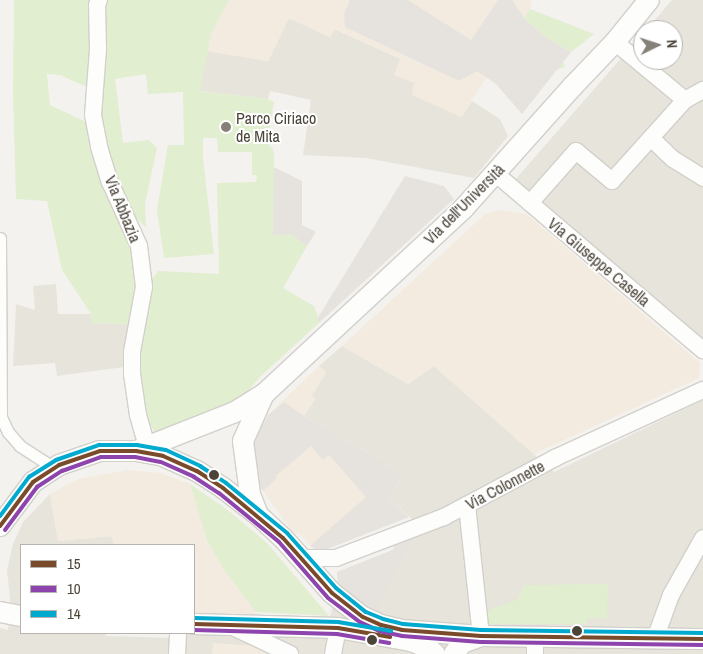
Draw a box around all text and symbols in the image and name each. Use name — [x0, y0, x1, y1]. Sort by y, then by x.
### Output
north arrow — [633, 20, 683, 70]
text: N — [663, 39, 681, 49]
place label: Parco Ciriaco de Mita — [236, 108, 316, 146]
marker: Parco Ciriaco de Mita — [220, 121, 232, 133]
street label: Via dell'Università — [420, 160, 508, 248]
street label: Via Abbazia — [101, 172, 145, 246]
street label: Via Giuseppe Casella — [544, 214, 654, 310]
street label: Via Colonnette — [462, 456, 548, 514]
unlabelled marker — [209, 470, 219, 480]
legend — [20, 544, 195, 634]
text: 15 — [67, 553, 81, 574]
text: 10 — [67, 578, 81, 599]
text: 14 — [67, 603, 81, 624]
unlabelled marker — [572, 626, 582, 636]
unlabelled marker — [367, 635, 377, 645]

